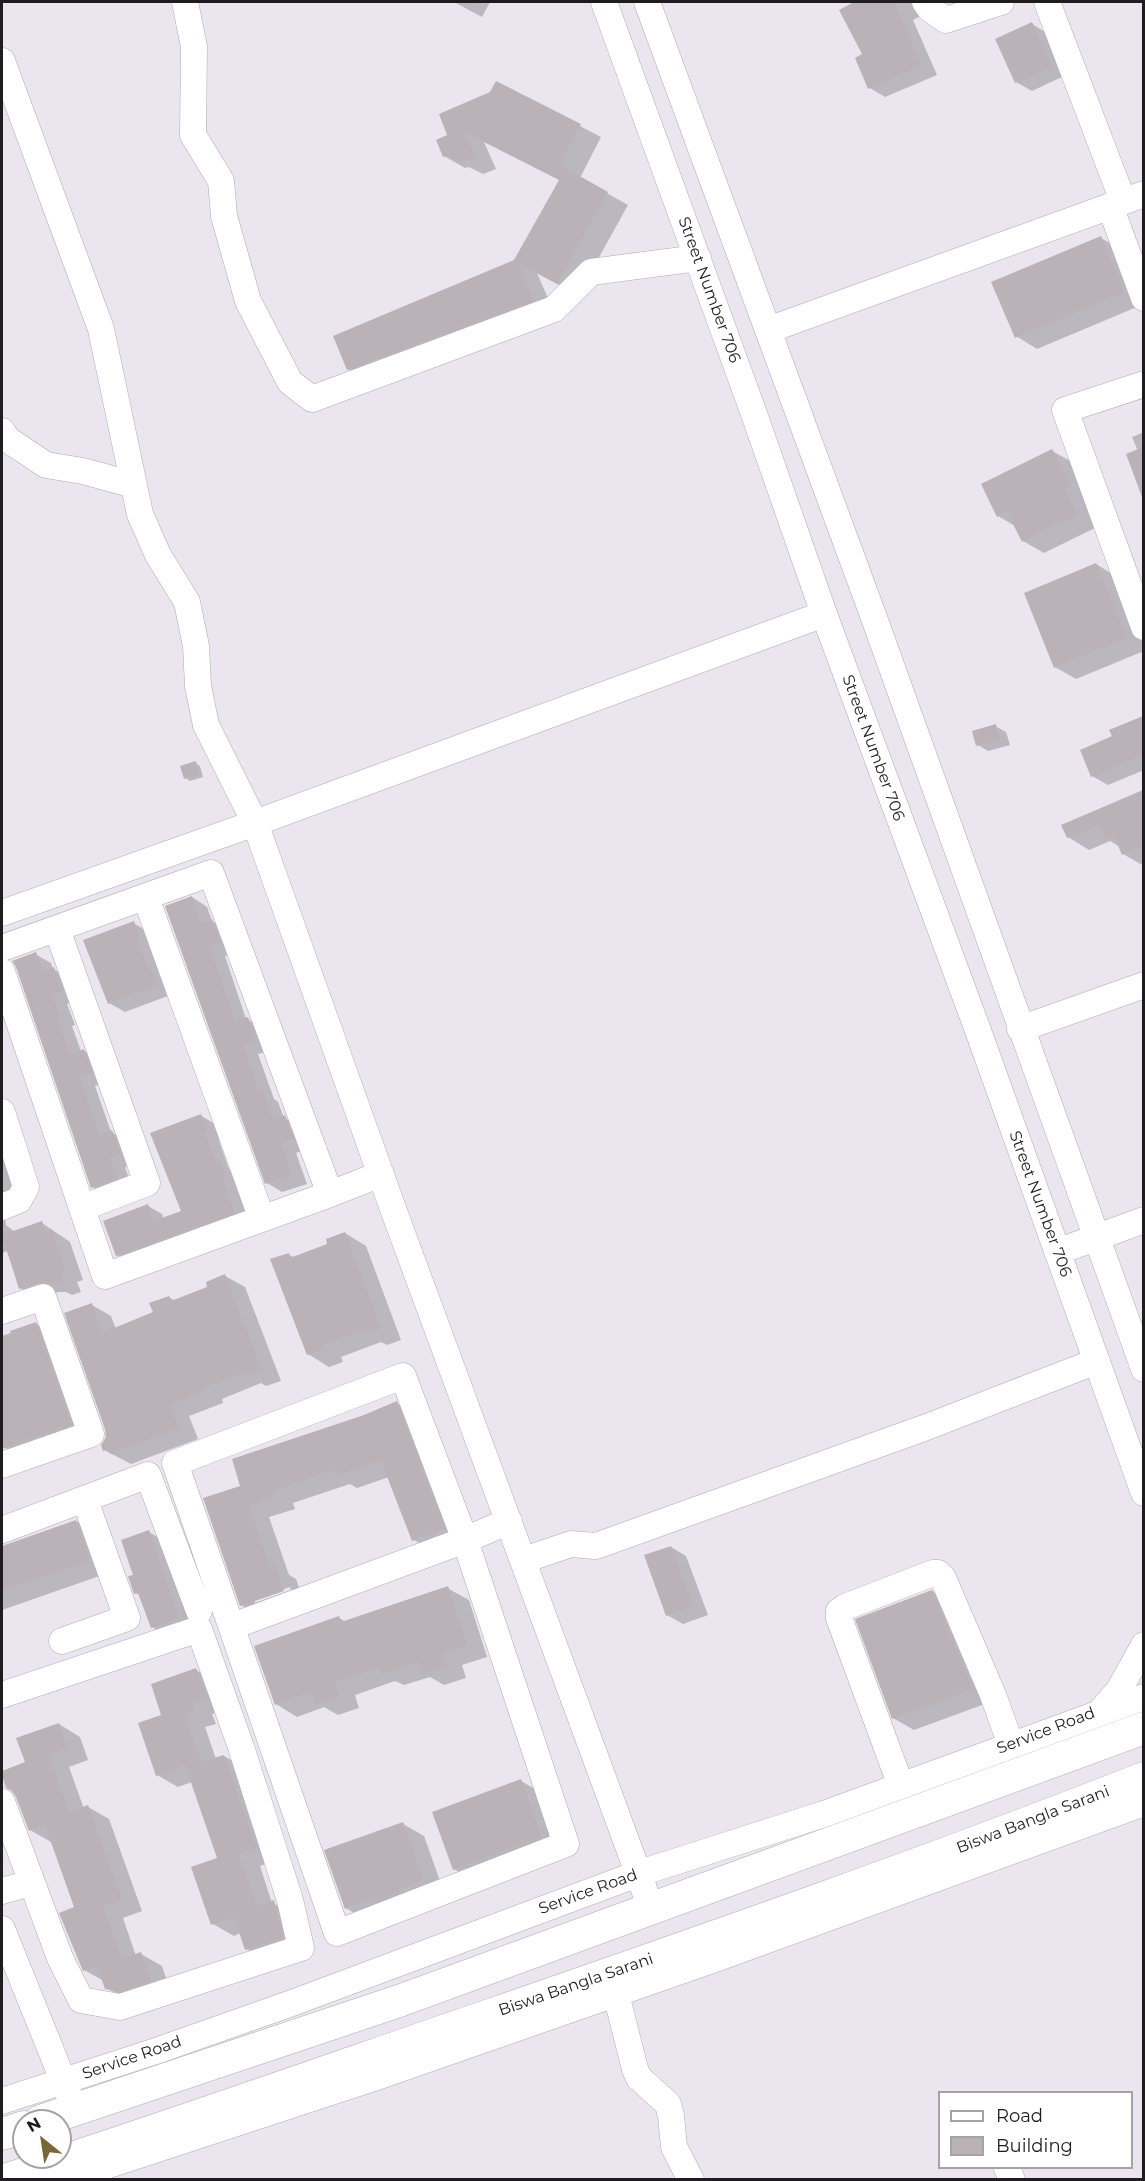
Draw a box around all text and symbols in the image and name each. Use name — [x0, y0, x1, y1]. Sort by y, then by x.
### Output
street label: Street Number 706 — [674, 214, 744, 366]
street label: Street Number 706 — [838, 672, 908, 824]
street label: Street Number 706 — [1005, 1128, 1075, 1280]
street label: Service Road — [994, 1703, 1098, 1759]
street label: Biswa Bangla Sarani — [954, 1782, 1112, 1858]
street label: Service Road — [536, 1865, 640, 1919]
street label: Biswa Bangla Sarani — [496, 1950, 656, 2020]
street label: Service Road — [80, 2032, 184, 2084]
legend — [938, 2091, 1133, 2169]
text: Road — [996, 2105, 1043, 2127]
north arrow — [12, 2109, 72, 2169]
text: N — [23, 2113, 44, 2136]
text: Building — [996, 2135, 1073, 2157]

